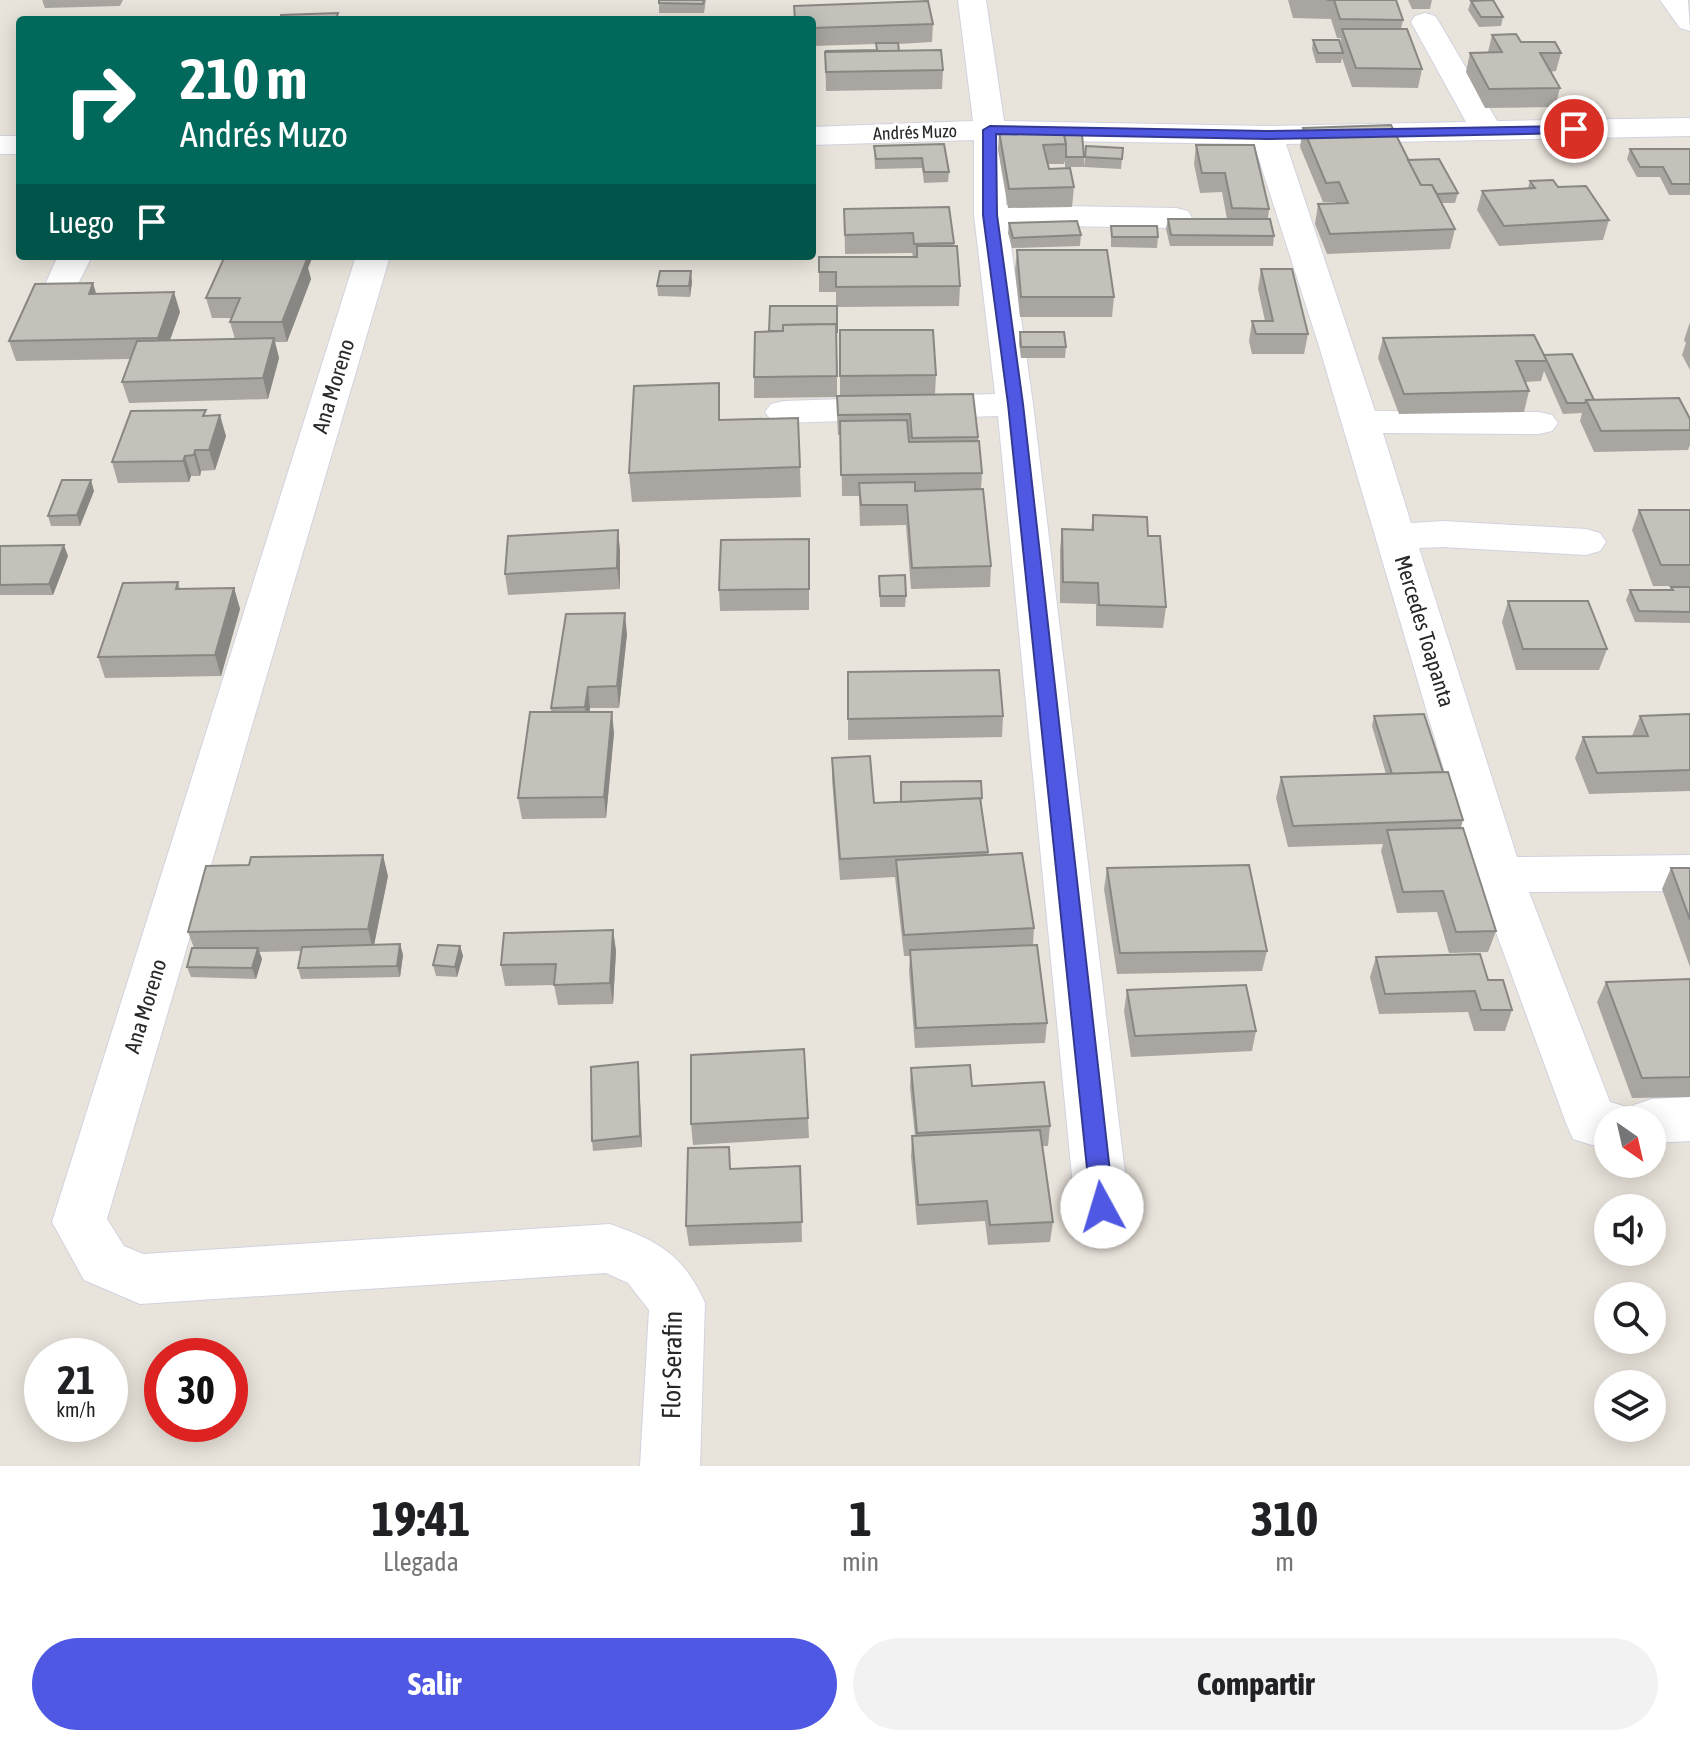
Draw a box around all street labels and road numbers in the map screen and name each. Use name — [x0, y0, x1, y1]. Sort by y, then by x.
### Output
street label: Andrés Muzo — [873, 120, 957, 144]
street label: Ana Moreno — [306, 336, 360, 436]
street label: Mercedes Toapanta — [1390, 552, 1460, 710]
street label: Ana Moreno — [118, 956, 172, 1056]
street label: Flor Serafin — [656, 1311, 688, 1419]

